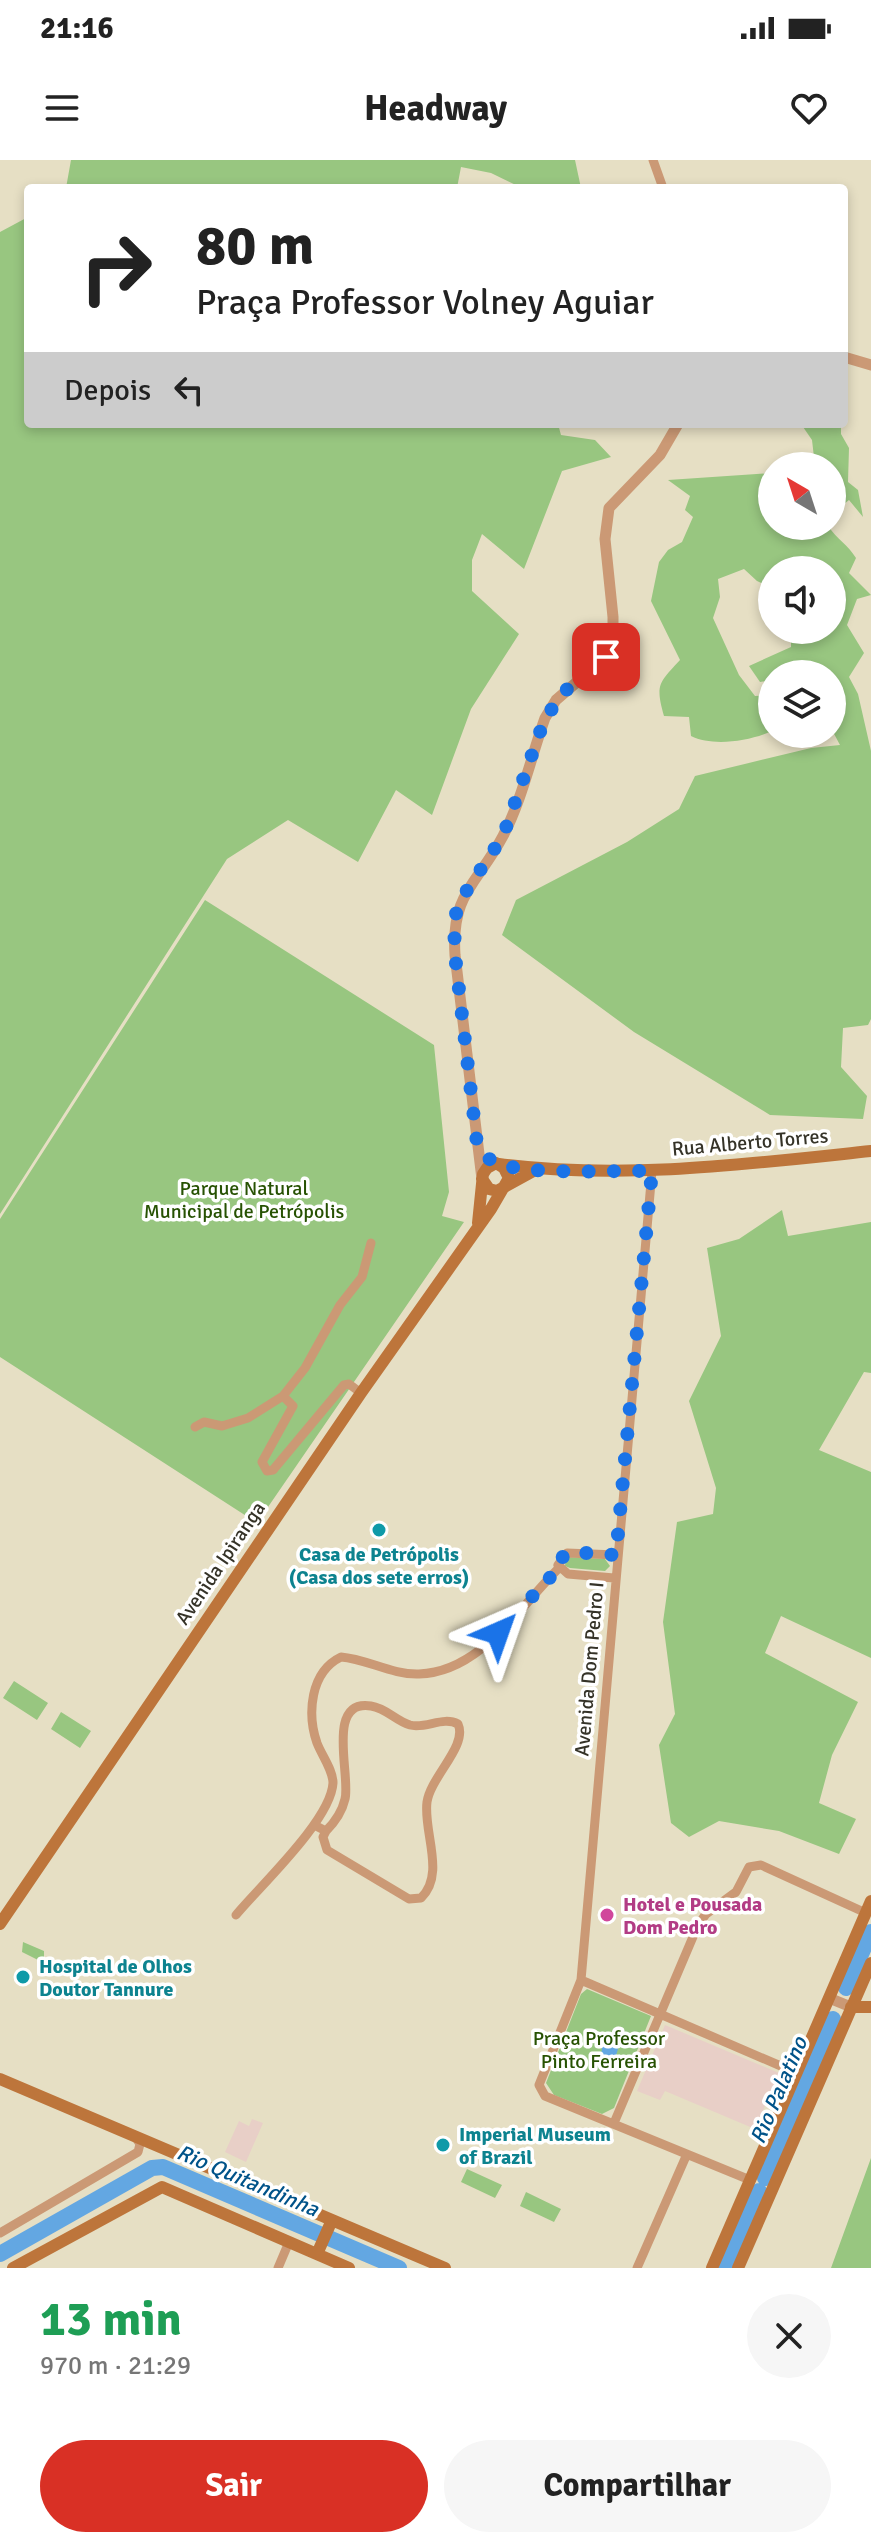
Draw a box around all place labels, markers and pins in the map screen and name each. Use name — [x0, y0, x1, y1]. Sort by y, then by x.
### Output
pin — [572, 623, 640, 691]
marker: Casa de Petrópolis (Casa dos sete erros) — [370, 1521, 388, 1539]
place label: Casa de Petrópolis (Casa dos sete erros) — [289, 1542, 469, 1590]
place label: Hotel e Pousada Dom Pedro — [623, 1892, 762, 1940]
marker: Hotel e Pousada Dom Pedro — [598, 1906, 616, 1924]
place label: Hospital de Olhos Doutor Tannure — [39, 1954, 192, 2002]
marker: Hospital de Olhos Doutor Tannure — [14, 1968, 32, 1986]
place label: Imperial Museum of Brazil — [459, 2122, 611, 2170]
marker: Imperial Museum of Brazil — [434, 2136, 452, 2154]

